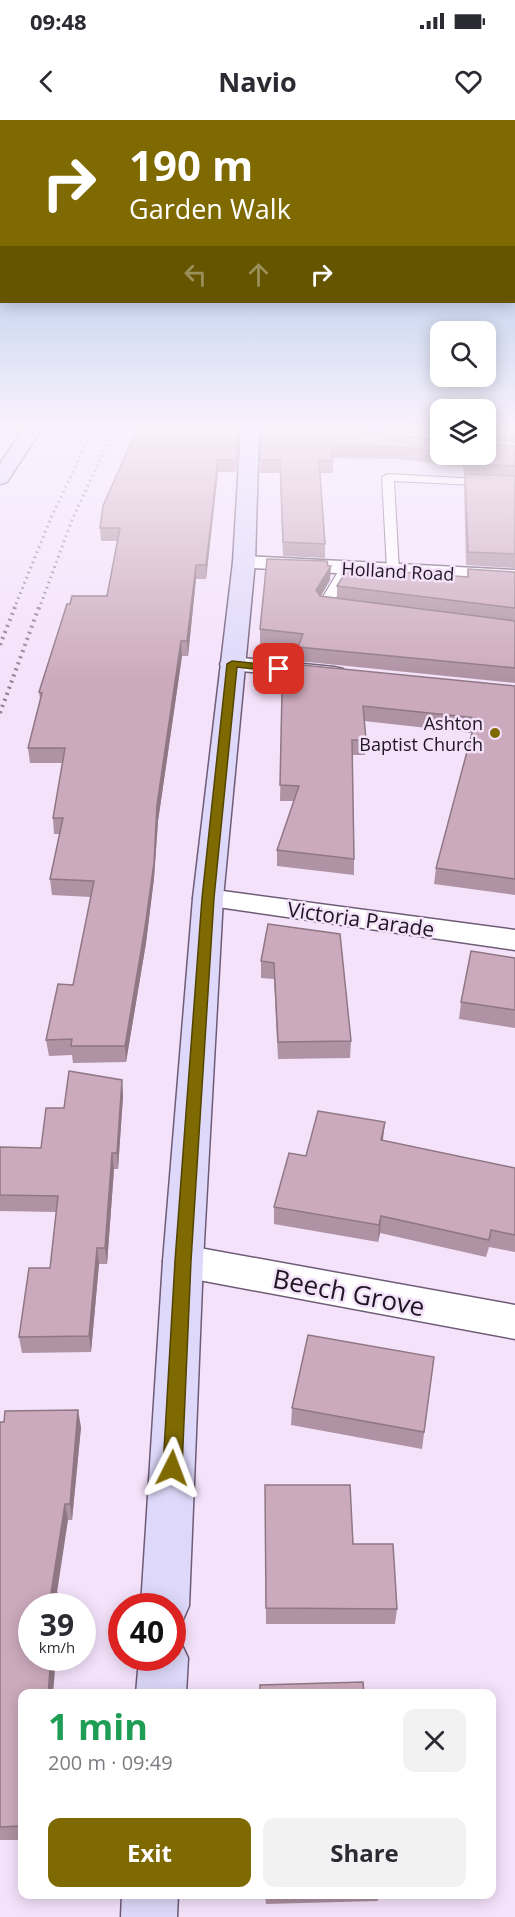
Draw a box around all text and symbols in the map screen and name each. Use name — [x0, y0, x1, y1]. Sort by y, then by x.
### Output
text: 09:48 — [30, 6, 87, 36]
text: Navio — [218, 63, 297, 100]
icon: back — [30, 65, 63, 98]
icon: heart — [452, 65, 485, 98]
text: 190 m — [129, 136, 253, 193]
icon: right — [30, 144, 108, 222]
text: Garden Walk — [129, 190, 291, 227]
icon: left — [179, 258, 212, 291]
icon: ahead — [242, 258, 275, 291]
icon: right — [305, 258, 338, 291]
map controls — [430, 321, 496, 465]
button: search — [430, 321, 496, 387]
button: layers — [430, 399, 496, 465]
street label: Holland Road — [341, 556, 455, 586]
pin — [253, 643, 304, 694]
icon: arrive — [262, 652, 295, 685]
place label: Ashton Baptist Church — [359, 711, 483, 756]
marker: Ashton Baptist Church — [488, 726, 502, 740]
street label: Victoria Parade — [286, 895, 436, 943]
street label: Beech Grove — [270, 1260, 428, 1324]
position arrow — [140, 1436, 204, 1500]
speed limit sign: 40 — [108, 1593, 186, 1671]
text: 39 — [40, 1604, 74, 1645]
text: km/h — [39, 1637, 75, 1657]
text: 1 min — [48, 1702, 148, 1751]
button: close — [403, 1709, 466, 1772]
text: 200 m · 09:49 — [48, 1749, 173, 1776]
button: Exit — [48, 1818, 251, 1887]
button: Share — [263, 1818, 466, 1887]

